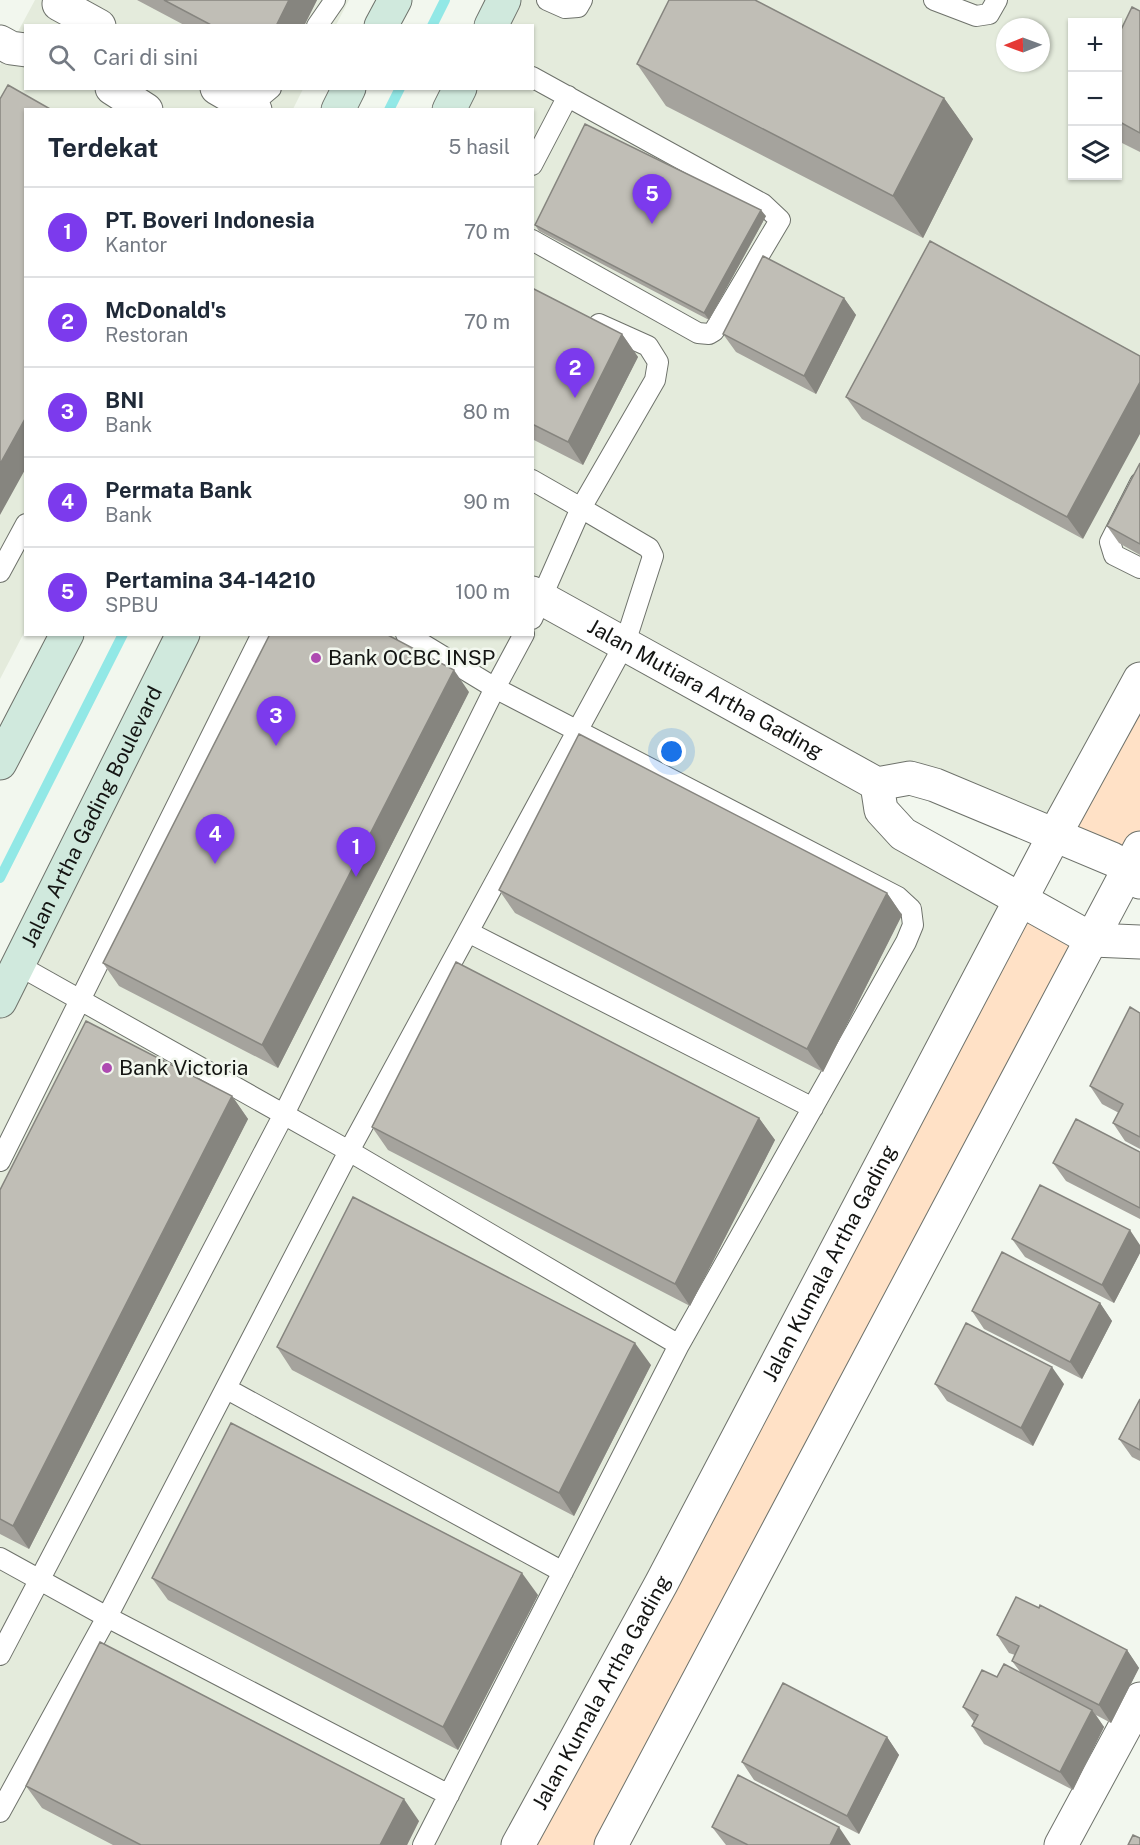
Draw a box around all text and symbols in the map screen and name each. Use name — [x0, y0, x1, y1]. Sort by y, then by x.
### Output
north arrow — [996, 18, 1050, 72]
map controls — [1068, 18, 1122, 180]
button: + — [1068, 18, 1122, 72]
search box — [24, 24, 534, 90]
icon: search — [45, 41, 78, 74]
text: Cari di sini — [93, 44, 198, 70]
button: − — [1068, 72, 1122, 126]
button: layers — [1068, 126, 1122, 180]
text: Terdekat — [48, 132, 158, 163]
text: 5 hasil — [449, 135, 510, 159]
pin: 5 — [632, 174, 672, 224]
text: PT. Boveri Indonesia — [105, 207, 315, 233]
text: 1 — [63, 220, 72, 244]
text: 70 m — [464, 220, 510, 244]
text: Kantor — [105, 233, 167, 257]
text: McDonald's — [105, 297, 226, 323]
text: 2 — [61, 310, 74, 334]
text: 70 m — [464, 310, 510, 334]
text: Restoran — [105, 323, 188, 347]
pin: 2 — [556, 348, 594, 398]
text: BNI — [105, 387, 144, 413]
text: 3 — [61, 400, 74, 424]
text: 80 m — [463, 400, 510, 424]
text: Bank — [105, 413, 152, 437]
text: Permata Bank — [105, 477, 252, 503]
text: 4 — [61, 490, 74, 514]
text: 90 m — [463, 490, 510, 514]
text: Bank — [105, 503, 152, 527]
text: Pertamina 34-14210 — [105, 567, 316, 593]
text: 5 — [61, 580, 74, 604]
text: 100 m — [455, 580, 510, 604]
text: SPBU — [105, 593, 158, 617]
street label: Jalan Mutiara Artha Gading — [583, 613, 828, 764]
place label: Bank OCBC INSP — [328, 645, 495, 670]
marker: Bank OCBC INSP — [309, 651, 323, 665]
street label: Jalan Artha Gading Boulevard — [16, 682, 167, 951]
pin: 3 — [256, 696, 296, 746]
your location — [657, 737, 686, 766]
pin: 4 — [196, 814, 234, 864]
pin: 1 — [336, 828, 376, 877]
place label: Bank Victoria — [119, 1055, 248, 1080]
marker: Bank Victoria — [100, 1061, 114, 1075]
street label: Jalan Kumala Artha Gading — [757, 1140, 902, 1386]
street label: Jalan Kumala Artha Gading — [527, 1571, 675, 1814]

